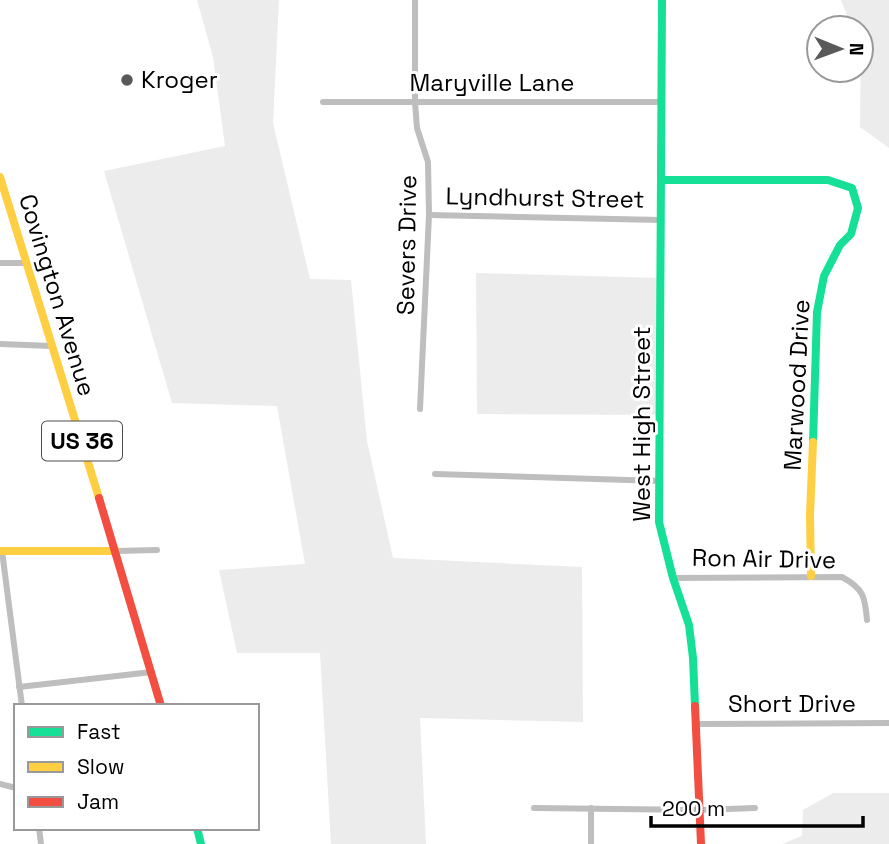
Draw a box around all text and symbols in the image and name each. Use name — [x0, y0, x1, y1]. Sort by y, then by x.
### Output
north arrow — [805, 14, 875, 84]
text: N — [844, 43, 869, 56]
place label: Kroger — [141, 64, 218, 95]
street label: Maryville Lane — [409, 67, 575, 98]
marker: Kroger — [119, 72, 135, 88]
street label: Severs Drive — [390, 175, 423, 315]
street label: Lyndhurst Street — [445, 180, 645, 215]
street label: Covington Avenue — [12, 190, 103, 400]
street label: Marwood Drive — [777, 299, 816, 471]
street label: West High Street — [626, 326, 657, 522]
road number: US 36 — [42, 422, 122, 461]
street label: Ron Air Drive — [692, 542, 836, 575]
street label: Short Drive — [728, 688, 856, 719]
legend — [14, 704, 259, 830]
text: Fast — [77, 718, 121, 745]
text: Slow — [77, 753, 125, 780]
scale bar — [651, 784, 863, 828]
text: Jam — [77, 788, 119, 815]
text: 200 m — [662, 795, 725, 822]

